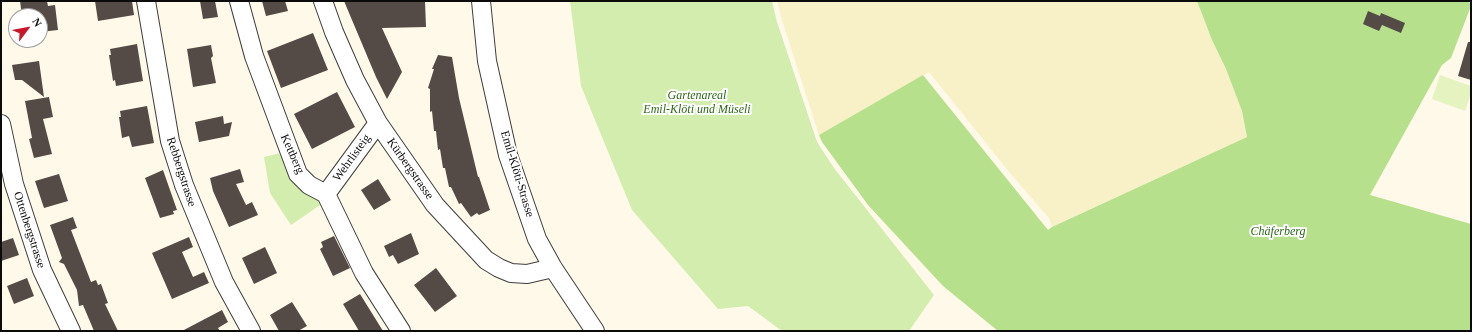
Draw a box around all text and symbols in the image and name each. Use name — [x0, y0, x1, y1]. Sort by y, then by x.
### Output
north arrow — [8, 8, 48, 48]
text: N — [30, 16, 45, 29]
park label: Gartenareal Emil-Klöti und Müseli — [643, 89, 751, 117]
street label: Emil-Klöti-Strasse — [497, 129, 537, 219]
street label: Kettberg — [277, 132, 307, 176]
street label: Wehrlisteig — [330, 132, 374, 184]
street label: Rebbergstrasse — [163, 135, 199, 209]
street label: Kürbergstrasse — [384, 135, 436, 203]
street label: Ottenbergstrasse — [10, 190, 48, 270]
park label: Chäferberg — [1251, 225, 1305, 239]

